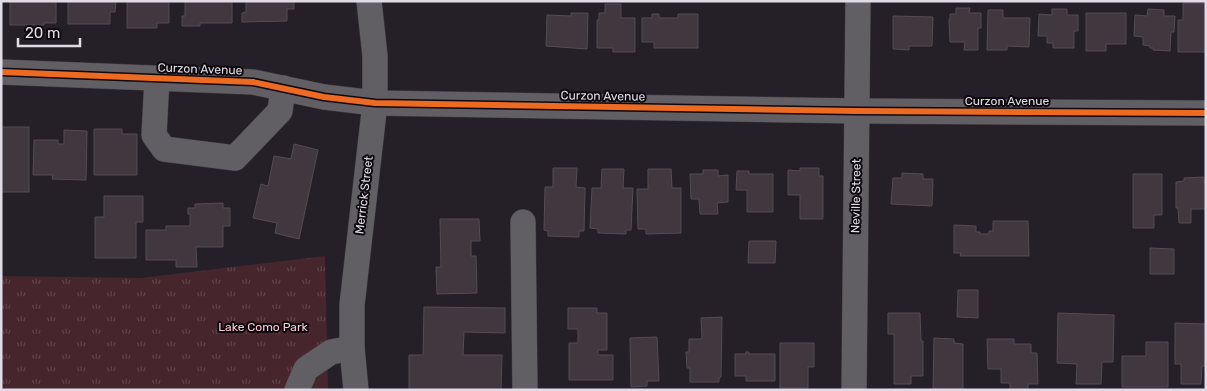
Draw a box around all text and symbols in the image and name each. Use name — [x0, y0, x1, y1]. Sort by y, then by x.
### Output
scale bar — [18, 15, 80, 47]
text: 20 m — [25, 24, 60, 42]
street label: Curzon Avenue — [157, 61, 243, 77]
street label: Curzon Avenue — [561, 88, 646, 104]
street label: Curzon Avenue — [965, 94, 1050, 108]
street label: Merrick Street — [352, 155, 376, 235]
street label: Neville Street — [848, 158, 864, 233]
park label: Lake Como Park — [218, 320, 308, 334]

